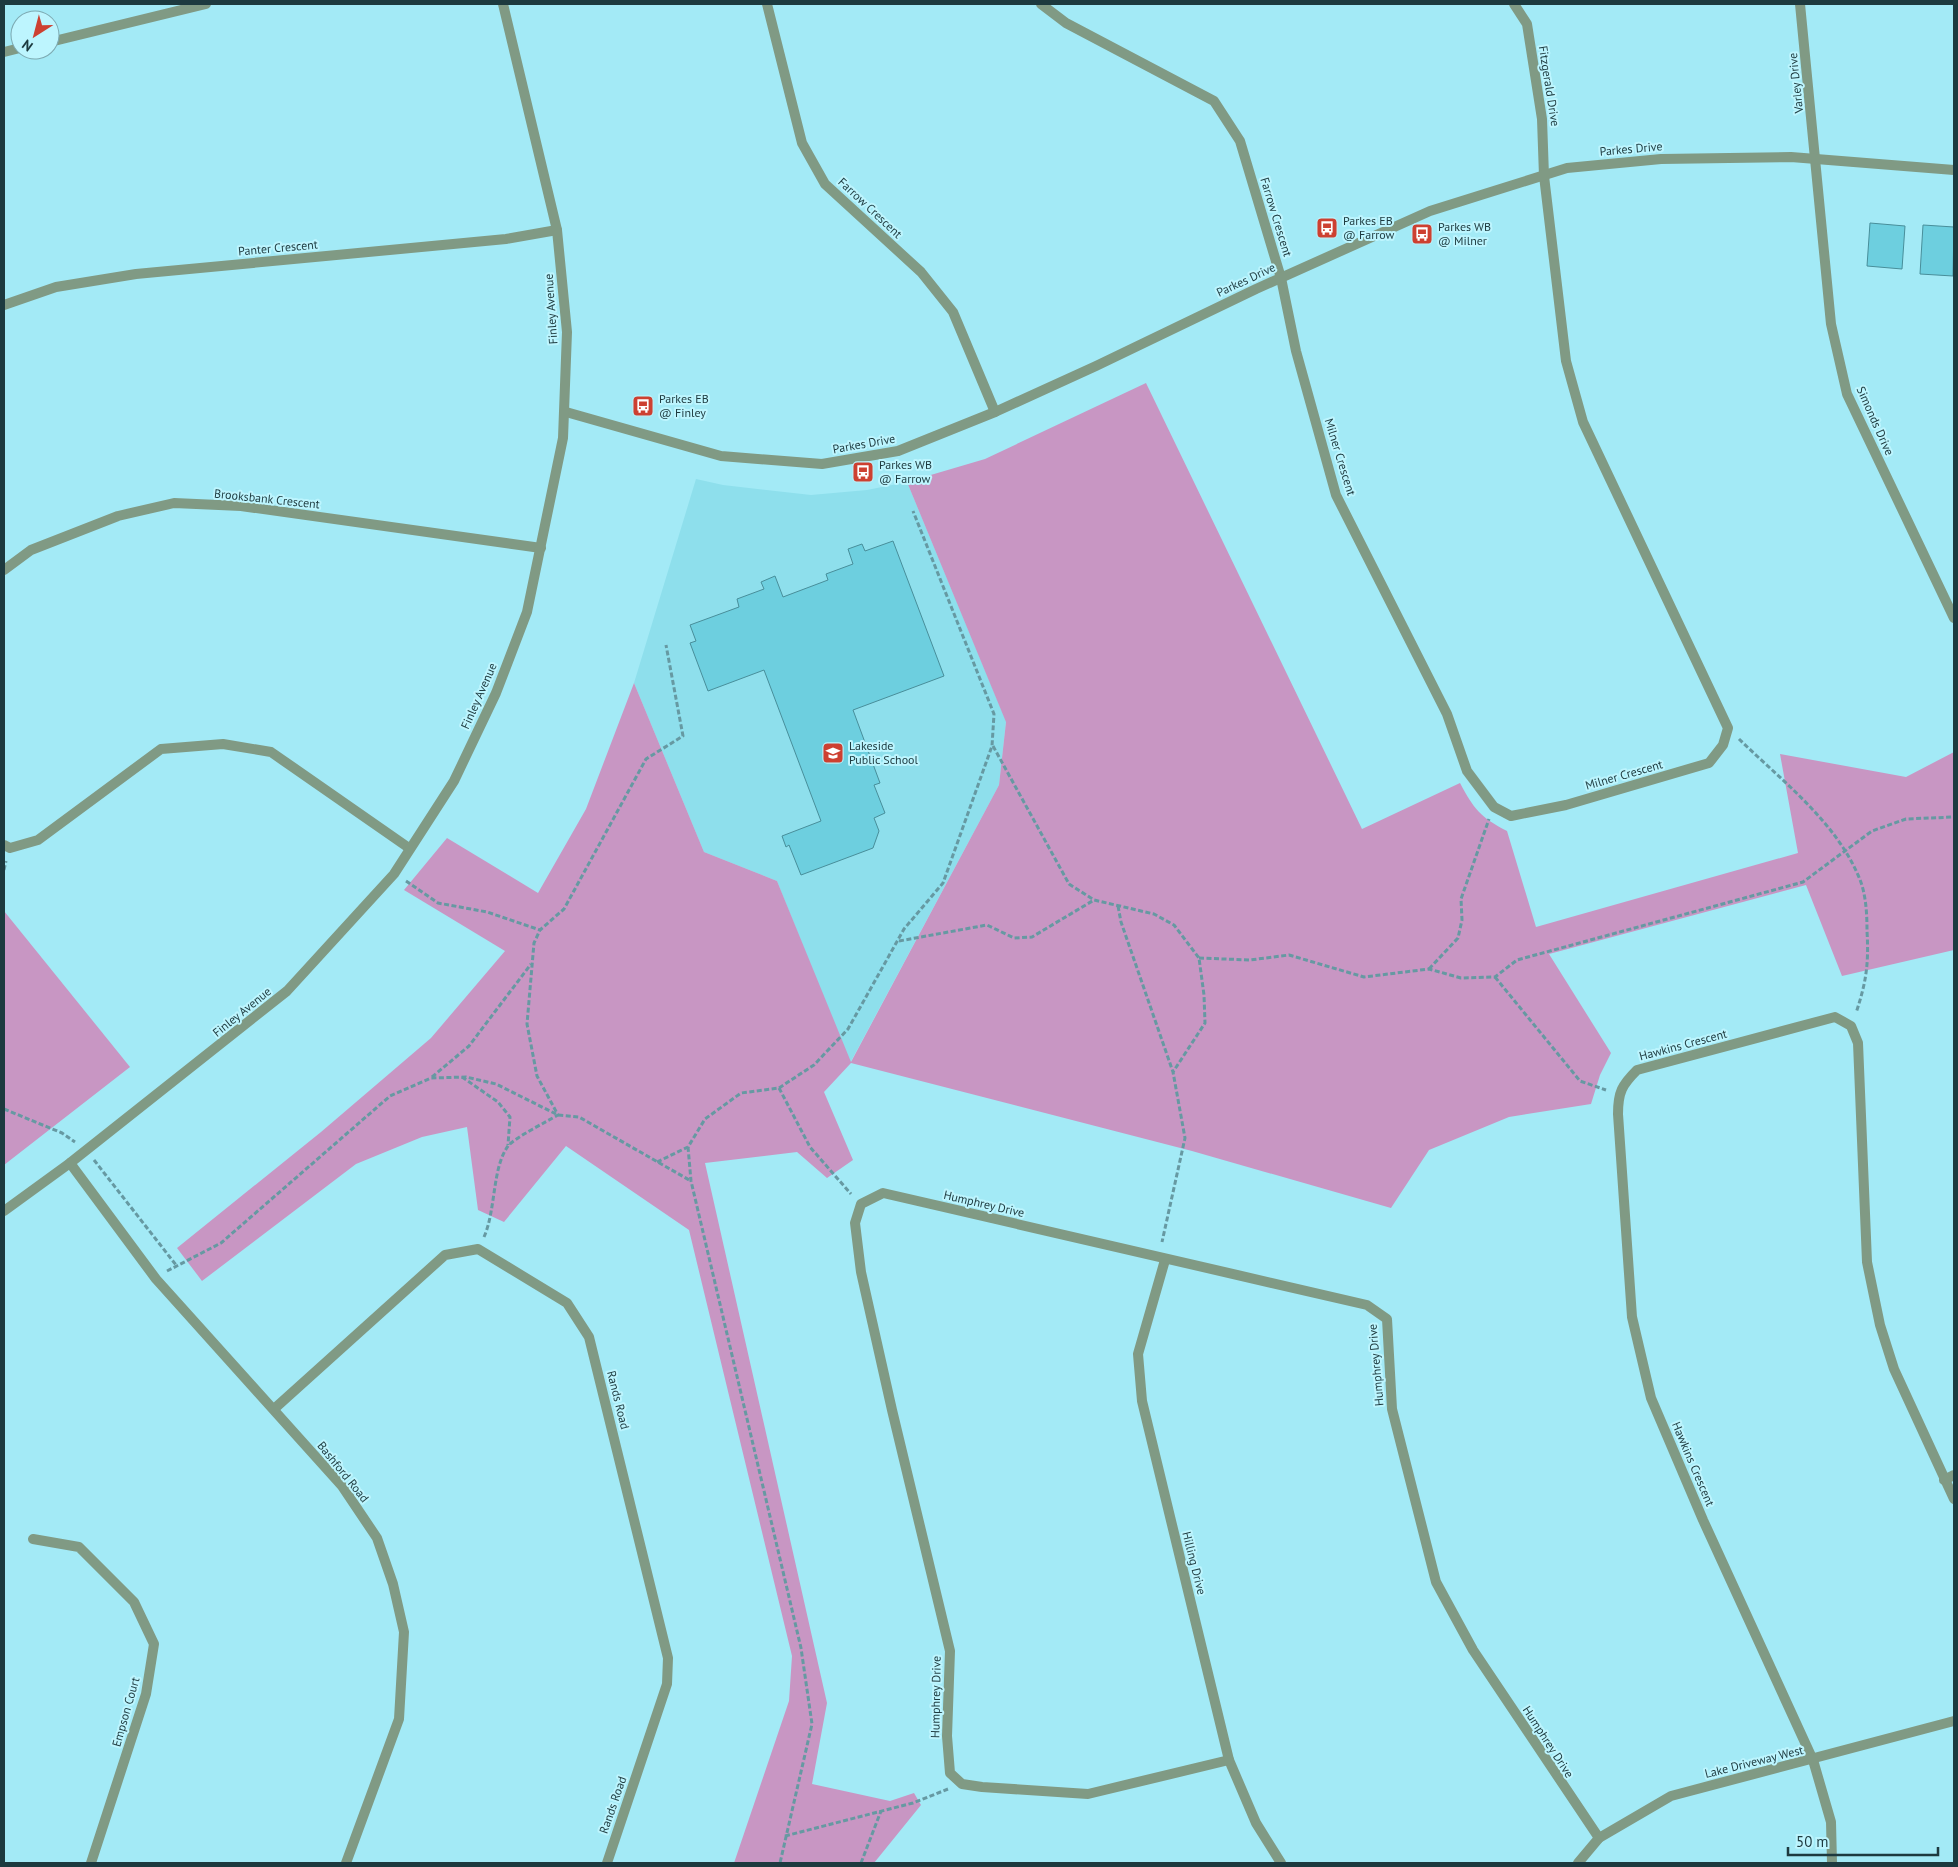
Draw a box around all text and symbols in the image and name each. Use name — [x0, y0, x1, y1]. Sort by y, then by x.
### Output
north arrow — [10, 10, 60, 60]
text: N — [18, 36, 36, 56]
street label: Fitzgerald Drive — [1536, 45, 1563, 127]
street label: Varley Drive — [1785, 52, 1806, 115]
street label: Parkes Drive — [1599, 138, 1663, 159]
street label: Farrow Crescent — [835, 174, 905, 241]
street label: Farrow Crescent — [1257, 175, 1296, 258]
place label: Parkes EB @ Farrow — [1343, 213, 1395, 242]
bus stop icon: Parkes EB @ Farrow — [1315, 216, 1339, 240]
place label: Parkes WB @ Milner — [1438, 219, 1491, 248]
bus stop icon: Parkes WB @ Milner — [1410, 222, 1434, 246]
street label: Panter Crescent — [238, 237, 318, 258]
street label: Parkes Drive — [1214, 259, 1278, 300]
street label: Finley Avenue — [541, 273, 560, 345]
street label: Simonds Drive — [1854, 384, 1897, 458]
place label: Parkes EB @ Finley — [659, 391, 709, 420]
bus stop icon: Parkes EB @ Finley — [631, 394, 655, 418]
street label: Milner Crescent — [1322, 416, 1359, 497]
street label: Parkes Drive — [832, 431, 896, 456]
place label: Parkes WB @ Farrow — [879, 457, 932, 486]
bus stop icon: Parkes WB @ Farrow — [851, 460, 875, 484]
street label: Brooksbank Crescent — [214, 485, 321, 512]
street label: Finley Avenue — [457, 660, 500, 731]
place label: Lakeside Public School — [849, 738, 918, 767]
school or university icon: Lakeside Public School — [821, 741, 845, 765]
street label: Milner Crescent — [1583, 756, 1664, 793]
street label: Finley Avenue — [209, 984, 274, 1040]
street label: Hawkins Crescent — [1637, 1026, 1728, 1063]
street label: Humphrey Drive — [942, 1187, 1026, 1220]
street label: Humphrey Drive — [1364, 1323, 1387, 1407]
street label: Rands Road — [604, 1369, 633, 1431]
street label: Hawkins Crescent — [1669, 1419, 1718, 1508]
street label: Bashford Road — [314, 1438, 372, 1505]
street label: Hilling Drive — [1179, 1530, 1210, 1596]
street label: Humphrey Drive — [927, 1656, 944, 1738]
street label: Empson Court — [108, 1675, 143, 1748]
street label: Humphrey Drive — [1520, 1703, 1577, 1780]
street label: Lake Driveway West — [1703, 1742, 1805, 1781]
street label: Rands Road — [596, 1774, 629, 1835]
scale bar — [1788, 1824, 1938, 1856]
text: 50 m — [1796, 1832, 1829, 1851]

